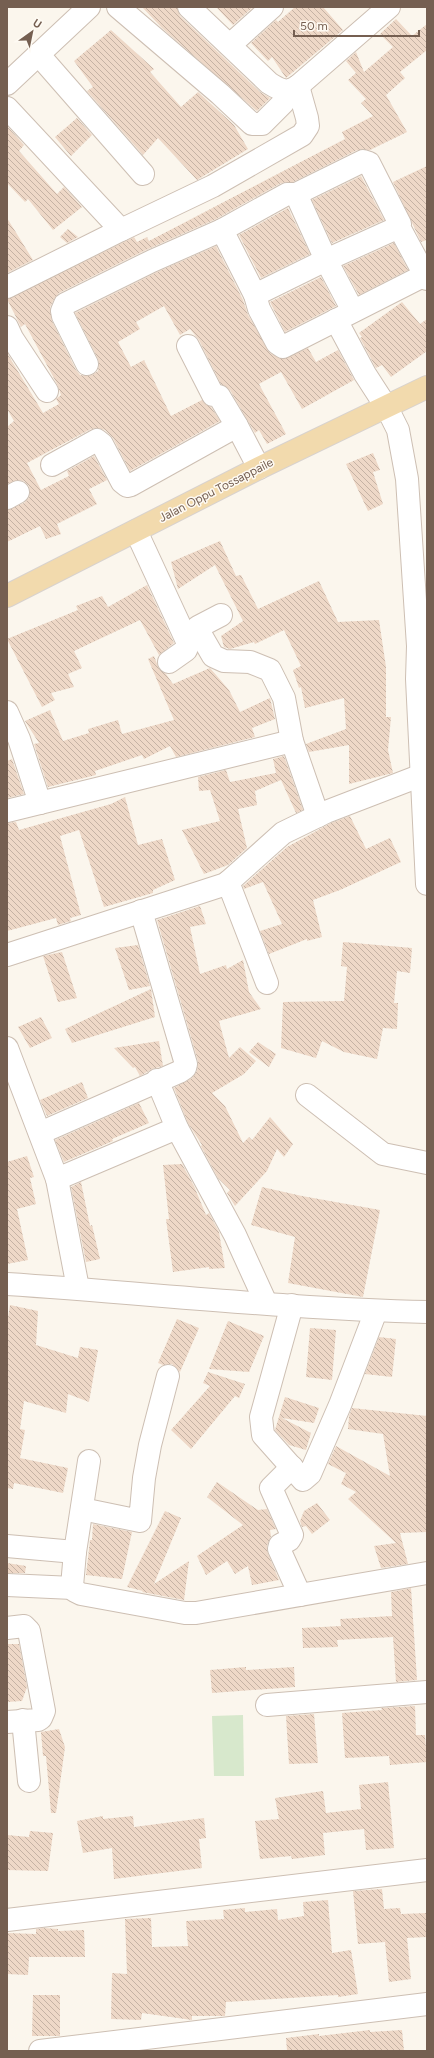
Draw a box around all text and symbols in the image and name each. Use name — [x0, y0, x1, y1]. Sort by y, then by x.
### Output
north arrow — [12, 12, 52, 52]
scale bar — [294, 12, 419, 38]
text: U — [30, 16, 44, 32]
text: 50 m — [300, 19, 328, 33]
street label: Jalan Oppu Tossappaile — [157, 455, 276, 525]

